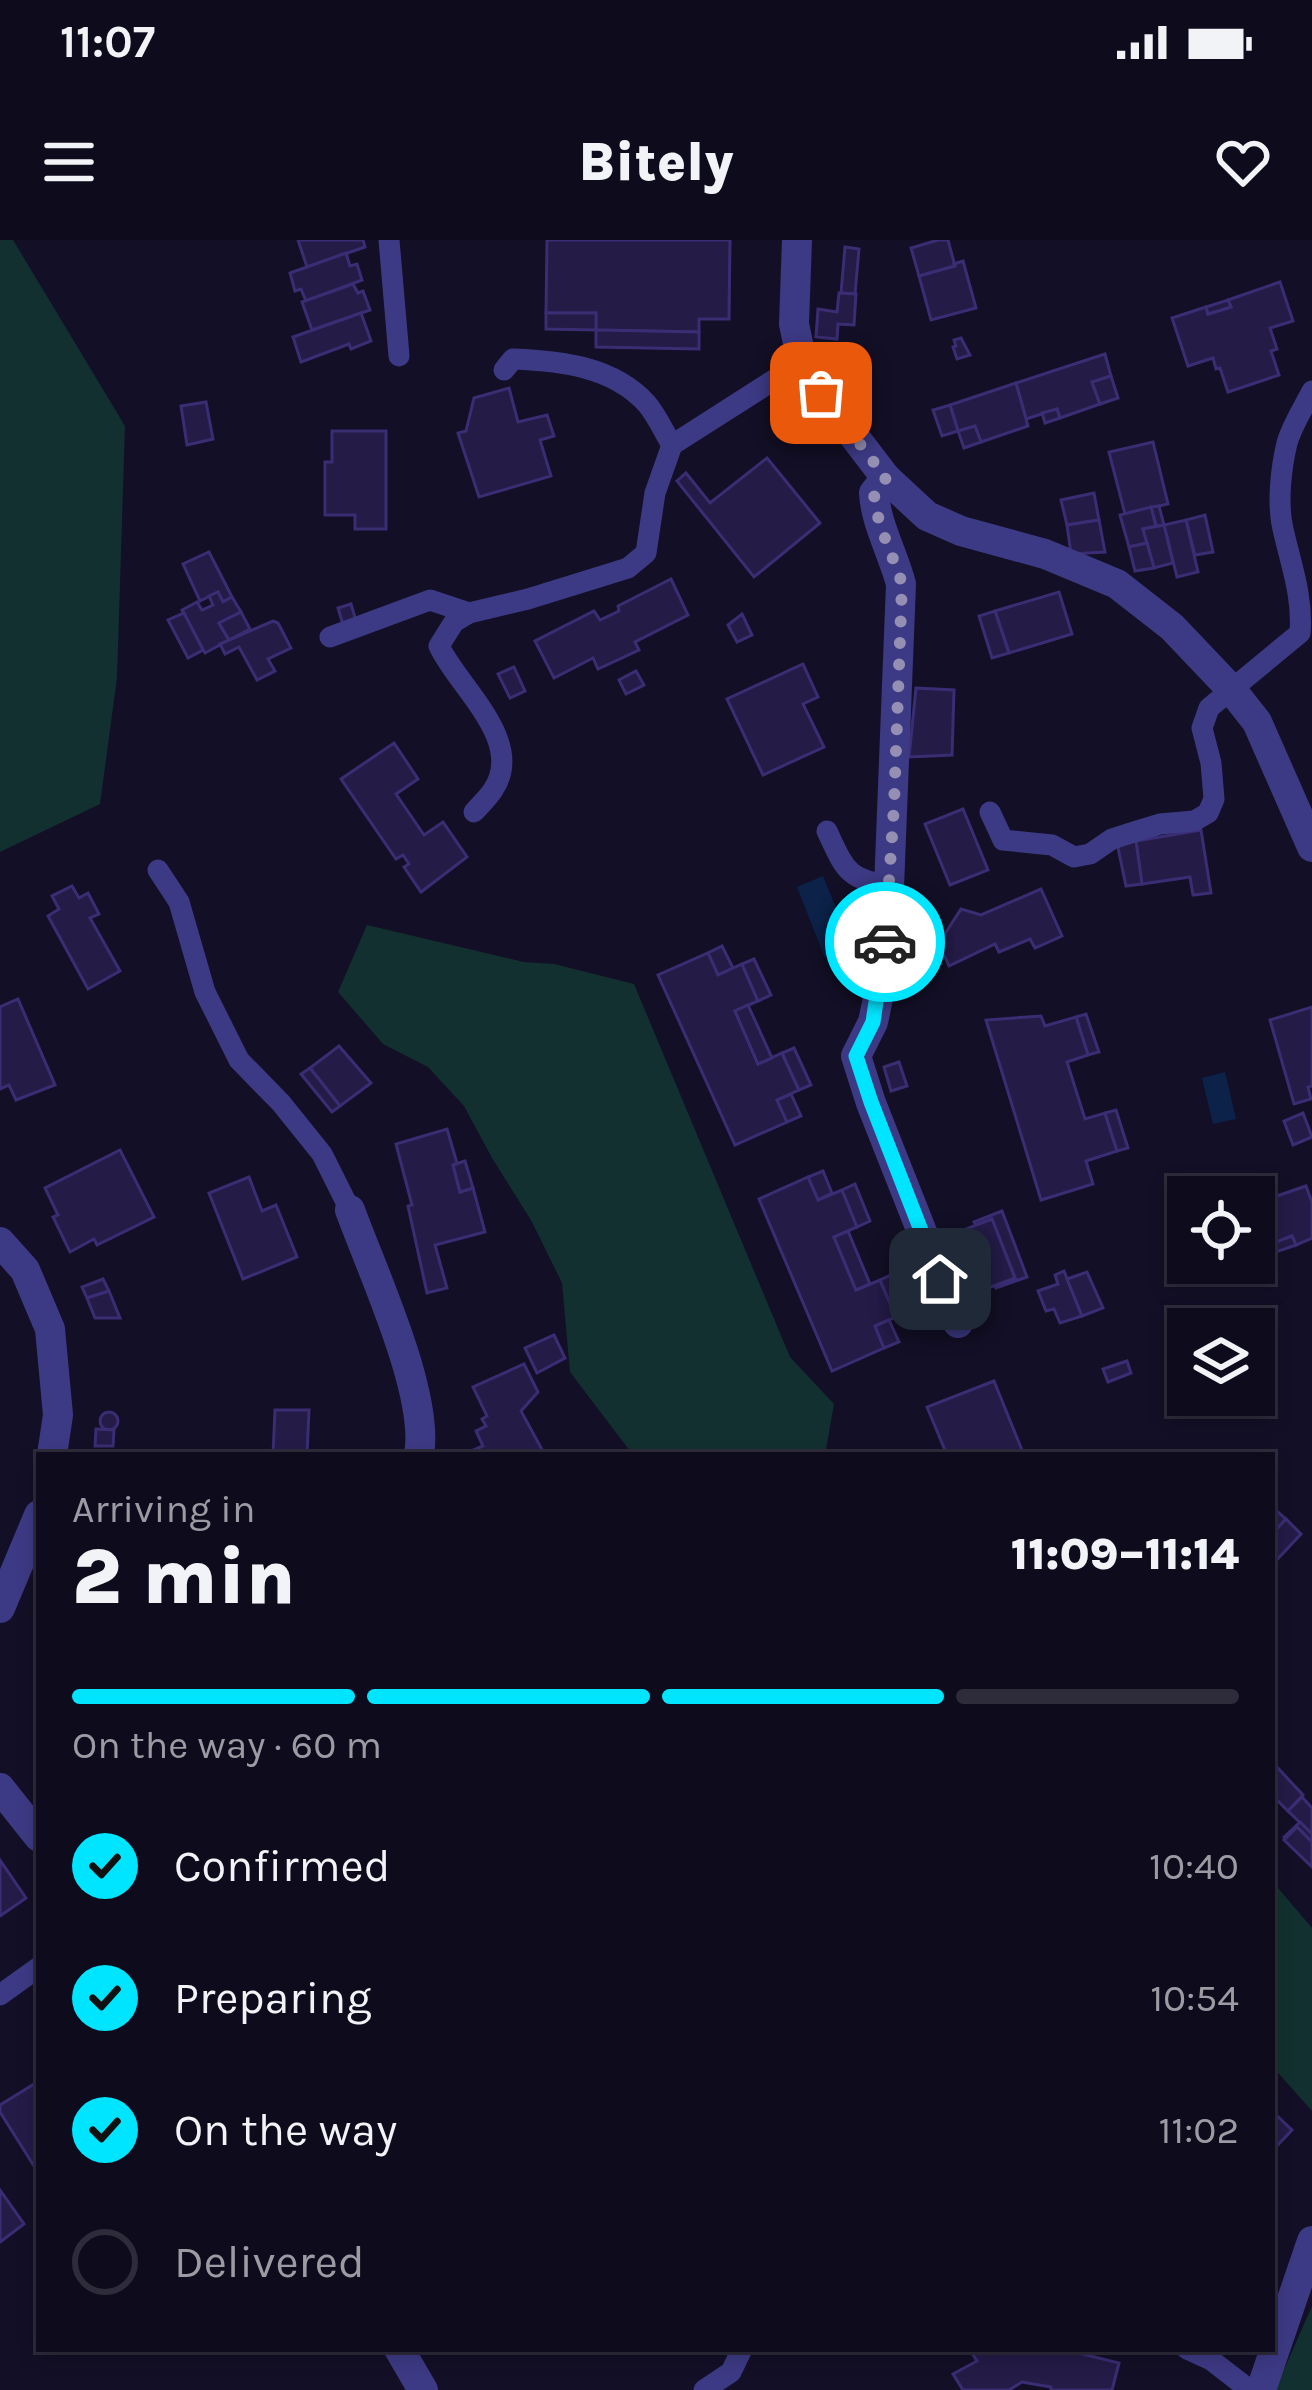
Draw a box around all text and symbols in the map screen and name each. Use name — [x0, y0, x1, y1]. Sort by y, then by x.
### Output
text: 11:07 — [60, 16, 155, 68]
icon: menu — [36, 129, 102, 195]
icon: heart — [1210, 129, 1276, 195]
text: Bitely — [578, 130, 734, 194]
pin — [770, 342, 872, 444]
icon: bag — [788, 360, 854, 426]
courier — [825, 882, 945, 1002]
icon: car — [852, 909, 918, 975]
map controls — [1167, 1176, 1275, 1416]
button: locate — [1167, 1176, 1275, 1284]
pin — [889, 1228, 991, 1330]
icon: home — [907, 1246, 973, 1312]
button: layers — [1167, 1308, 1275, 1416]
text: Arriving in — [72, 1486, 255, 1532]
text: 11:09–11:14 — [1011, 1528, 1239, 1580]
text: 2 min — [72, 1531, 296, 1623]
text: On the way · 60 m — [72, 1722, 382, 1768]
icon: check — [72, 1833, 138, 1899]
text: Confirmed — [174, 1840, 390, 1892]
text: 10:40 — [1149, 1843, 1239, 1889]
icon: check — [72, 1965, 138, 2031]
text: Preparing — [174, 1972, 372, 2024]
text: 10:54 — [1150, 1975, 1239, 2021]
icon: check — [72, 2097, 138, 2163]
text: On the way — [174, 2104, 397, 2156]
text: 11:02 — [1158, 2107, 1239, 2153]
text: Delivered — [174, 2236, 365, 2288]

